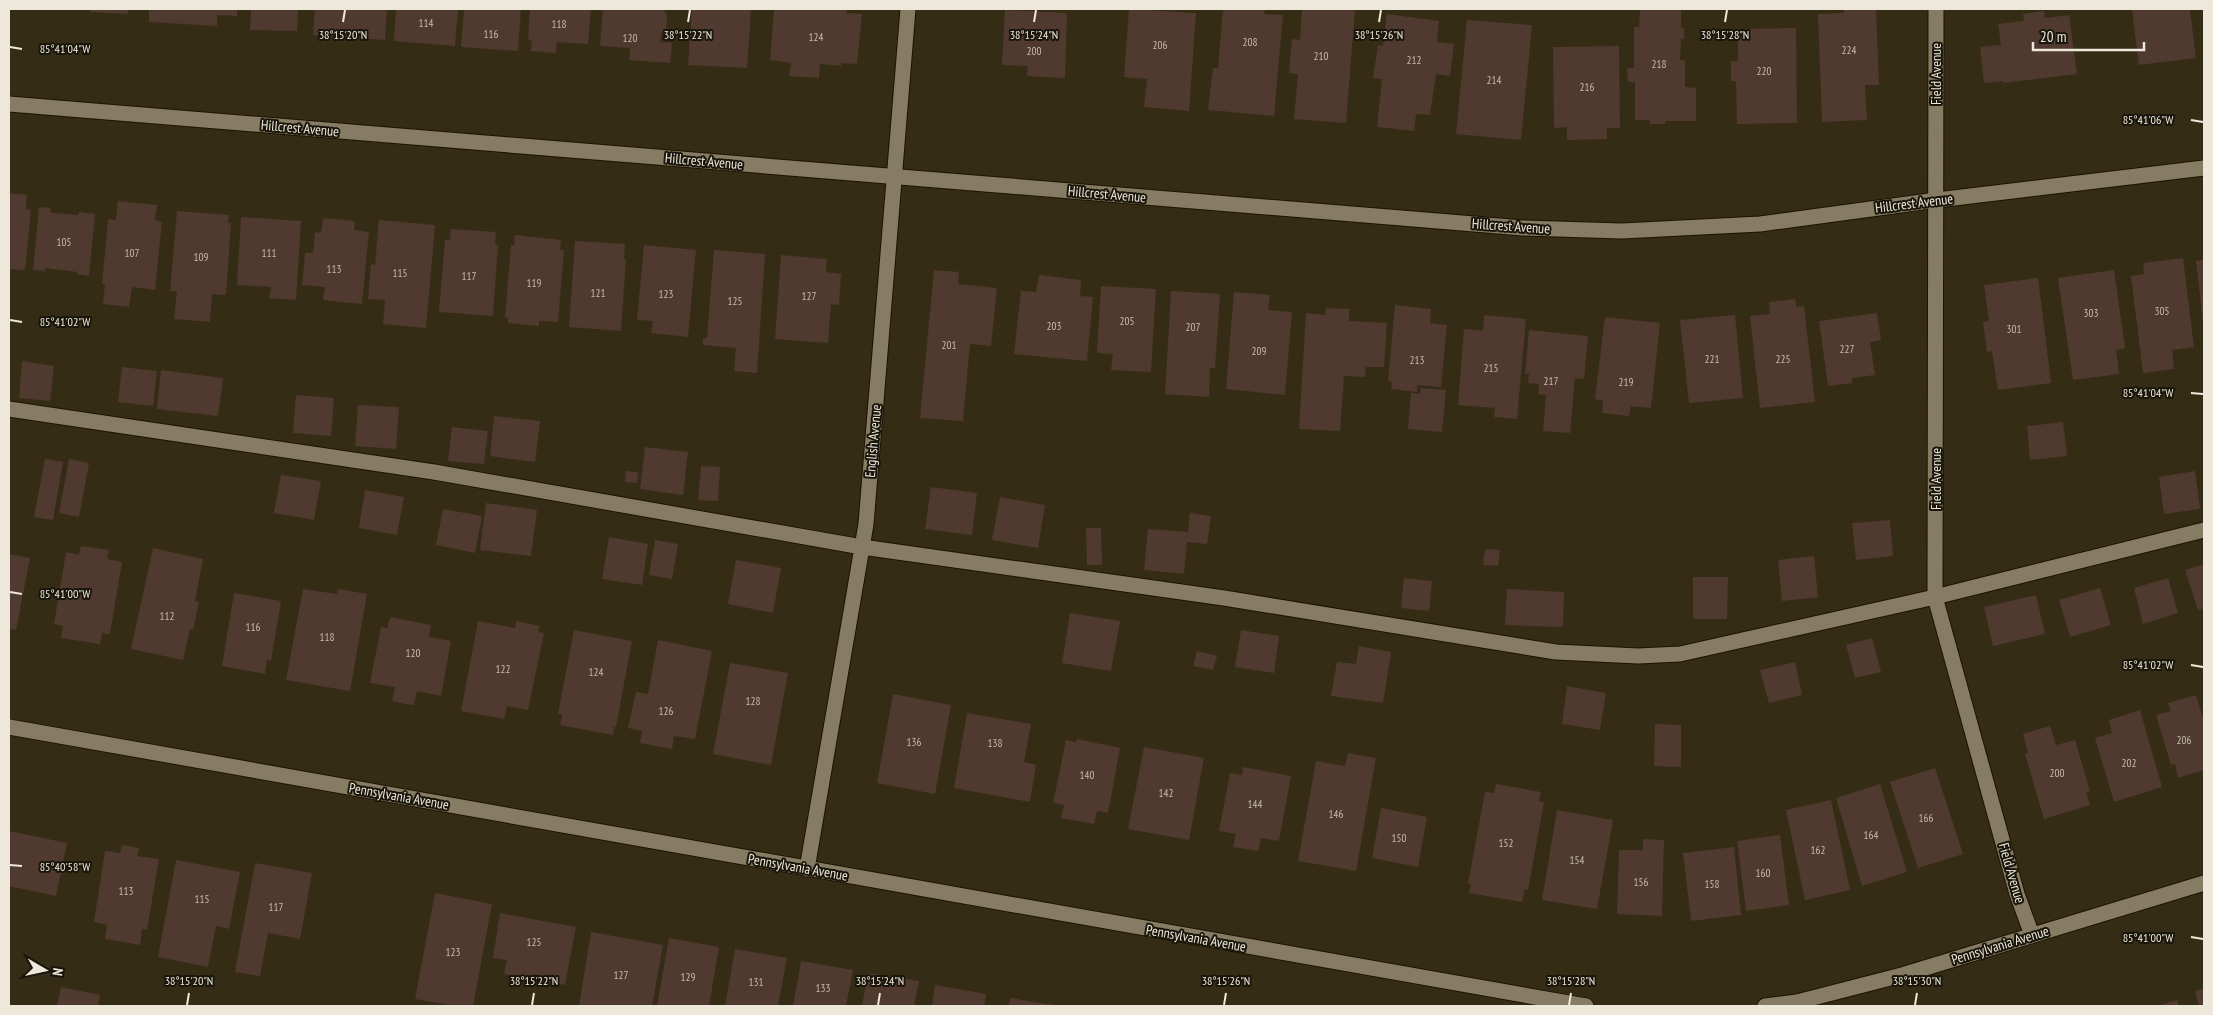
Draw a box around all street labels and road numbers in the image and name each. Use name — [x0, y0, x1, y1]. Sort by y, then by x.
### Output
street label: Field Avenue — [1927, 43, 1945, 105]
street label: Hillcrest Avenue — [260, 116, 340, 140]
street label: Hillcrest Avenue — [664, 149, 744, 173]
street label: Hillcrest Avenue — [1067, 182, 1147, 206]
street label: Hillcrest Avenue — [1874, 189, 1954, 217]
street label: Hillcrest Avenue — [1471, 214, 1551, 238]
street label: English Avenue — [861, 403, 885, 478]
street label: Field Avenue — [1927, 448, 1945, 510]
street label: Pennsylvania Avenue — [348, 778, 451, 814]
street label: Field Avenue — [1995, 841, 2029, 905]
street label: Pennsylvania Avenue — [747, 849, 850, 885]
street label: Pennsylvania Avenue — [1145, 920, 1248, 956]
street label: Pennsylvania Avenue — [1949, 922, 2051, 968]

